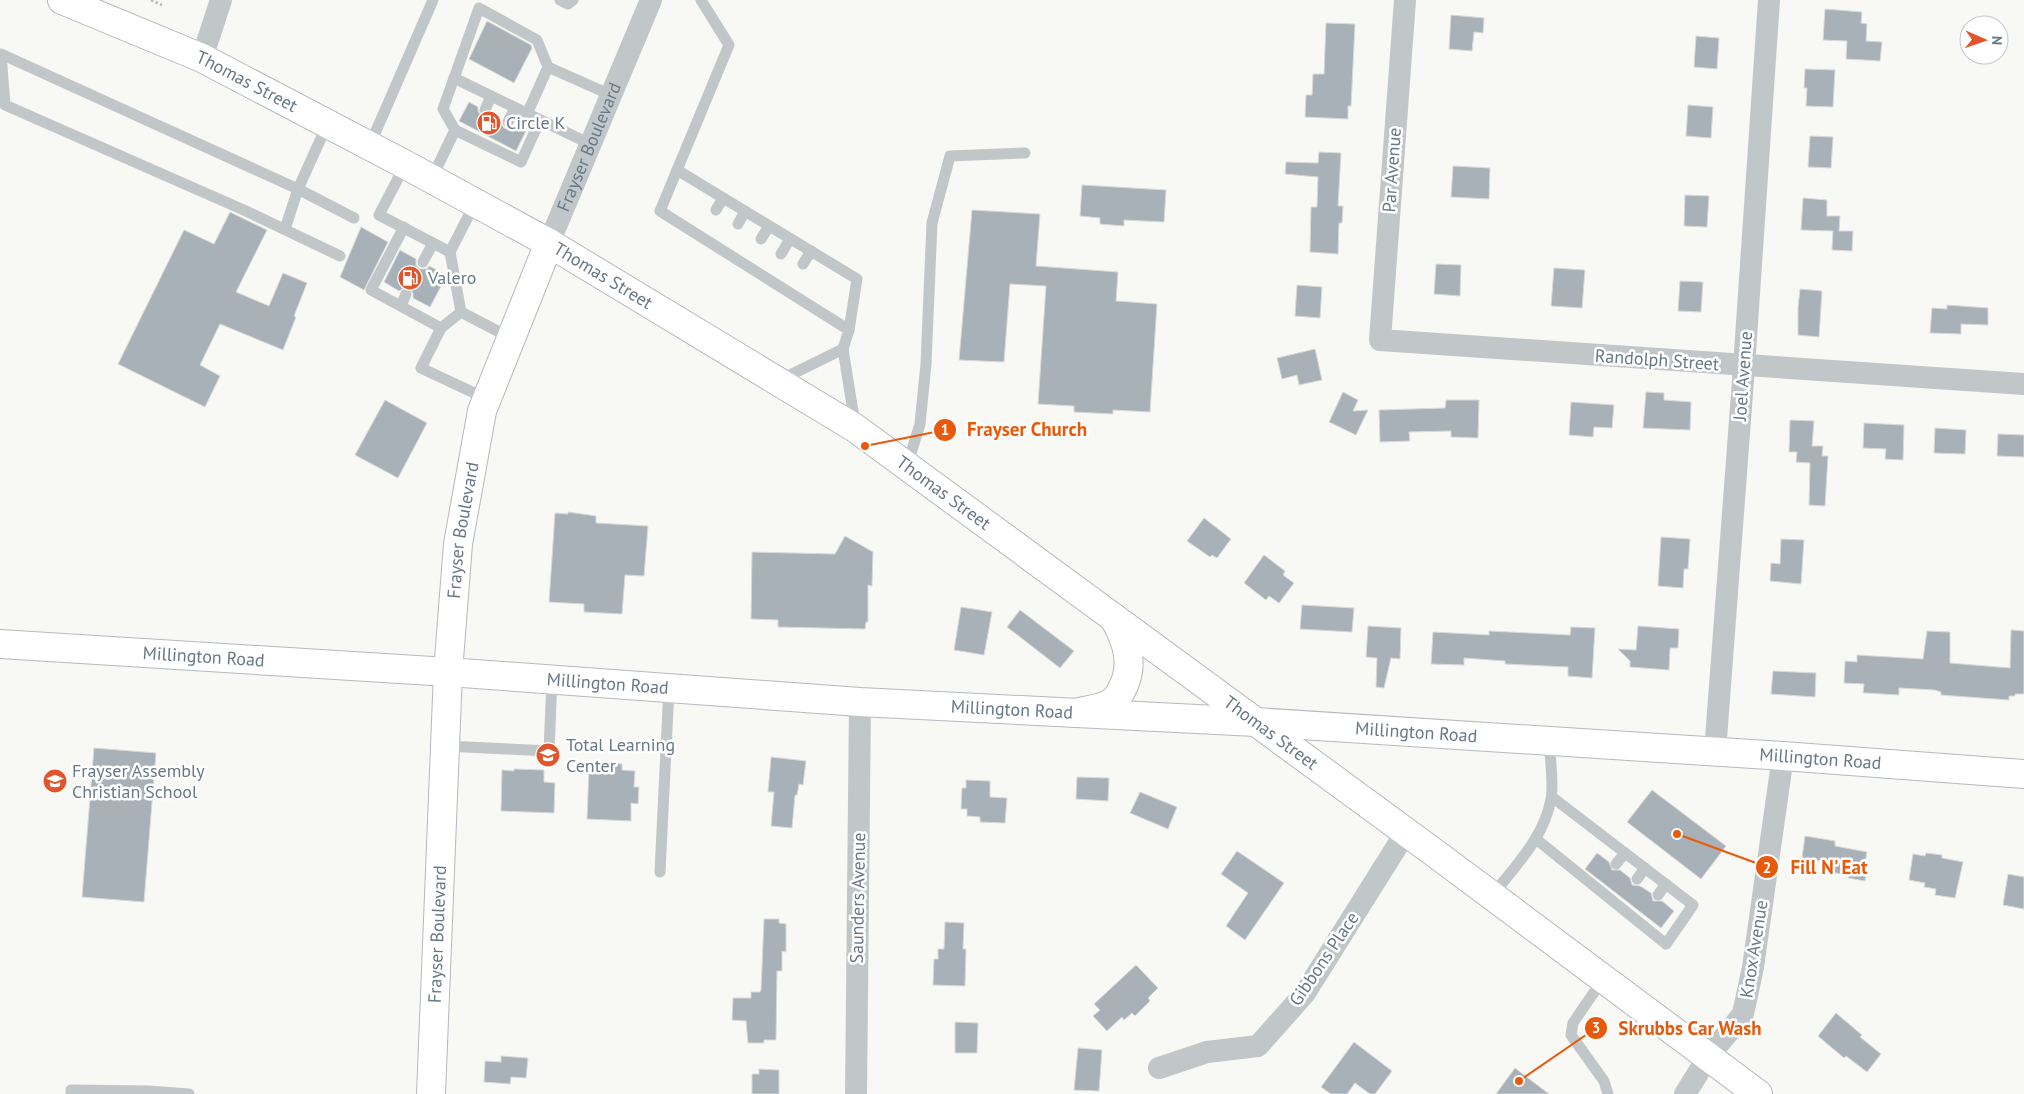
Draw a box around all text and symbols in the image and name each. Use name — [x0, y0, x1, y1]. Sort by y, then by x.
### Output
north arrow — [1959, 15, 2009, 65]
text: N — [1988, 36, 2006, 45]
street label: Thomas Street — [193, 45, 302, 117]
street label: Frayser Boulevard — [552, 79, 626, 215]
fuel station icon: Circle K — [476, 110, 502, 136]
place label: Circle K — [506, 111, 566, 134]
street label: Par Avenue — [1377, 127, 1406, 213]
street label: Thomas Street — [550, 237, 657, 314]
fuel station icon: Valero — [397, 265, 423, 291]
place label: Valero — [427, 266, 476, 289]
street label: Joel Avenue — [1728, 330, 1757, 423]
street label: Randolph Street — [1594, 344, 1720, 375]
callout: Frayser Church — [932, 413, 1098, 447]
text: Frayser Church — [967, 417, 1087, 441]
text: 1 — [941, 420, 949, 439]
street label: Thomas Street — [892, 450, 995, 535]
street label: Frayser Boulevard — [442, 460, 484, 599]
street label: Millington Road — [142, 641, 265, 672]
street label: Millington Road — [546, 667, 670, 699]
street label: Thomas Street — [1219, 690, 1323, 775]
street label: Millington Road — [950, 695, 1074, 724]
street label: Millington Road — [1354, 716, 1478, 747]
place label: Total Learning Center — [566, 733, 675, 777]
school or university icon: Total Learning Center — [535, 742, 561, 768]
street label: Millington Road — [1759, 742, 1882, 774]
place label: Frayser Assembly Christian School — [72, 759, 205, 803]
school or university icon: Frayser Assembly Christian School — [42, 768, 68, 794]
street label: Saunders Avenue — [845, 832, 870, 964]
callout: Fill N' Eat — [1754, 850, 1878, 884]
text: Fill N' Eat — [1790, 855, 1868, 879]
text: 2 — [1763, 858, 1771, 877]
street label: Frayser Boulevard — [423, 865, 451, 1003]
street label: Knox Avenue — [1734, 898, 1773, 999]
street label: Gibbons Place — [1284, 907, 1363, 1010]
callout: Skrubbs Car Wash — [1583, 1011, 1772, 1045]
text: Skrubbs Car Wash — [1618, 1016, 1762, 1040]
text: 3 — [1592, 1018, 1600, 1037]

